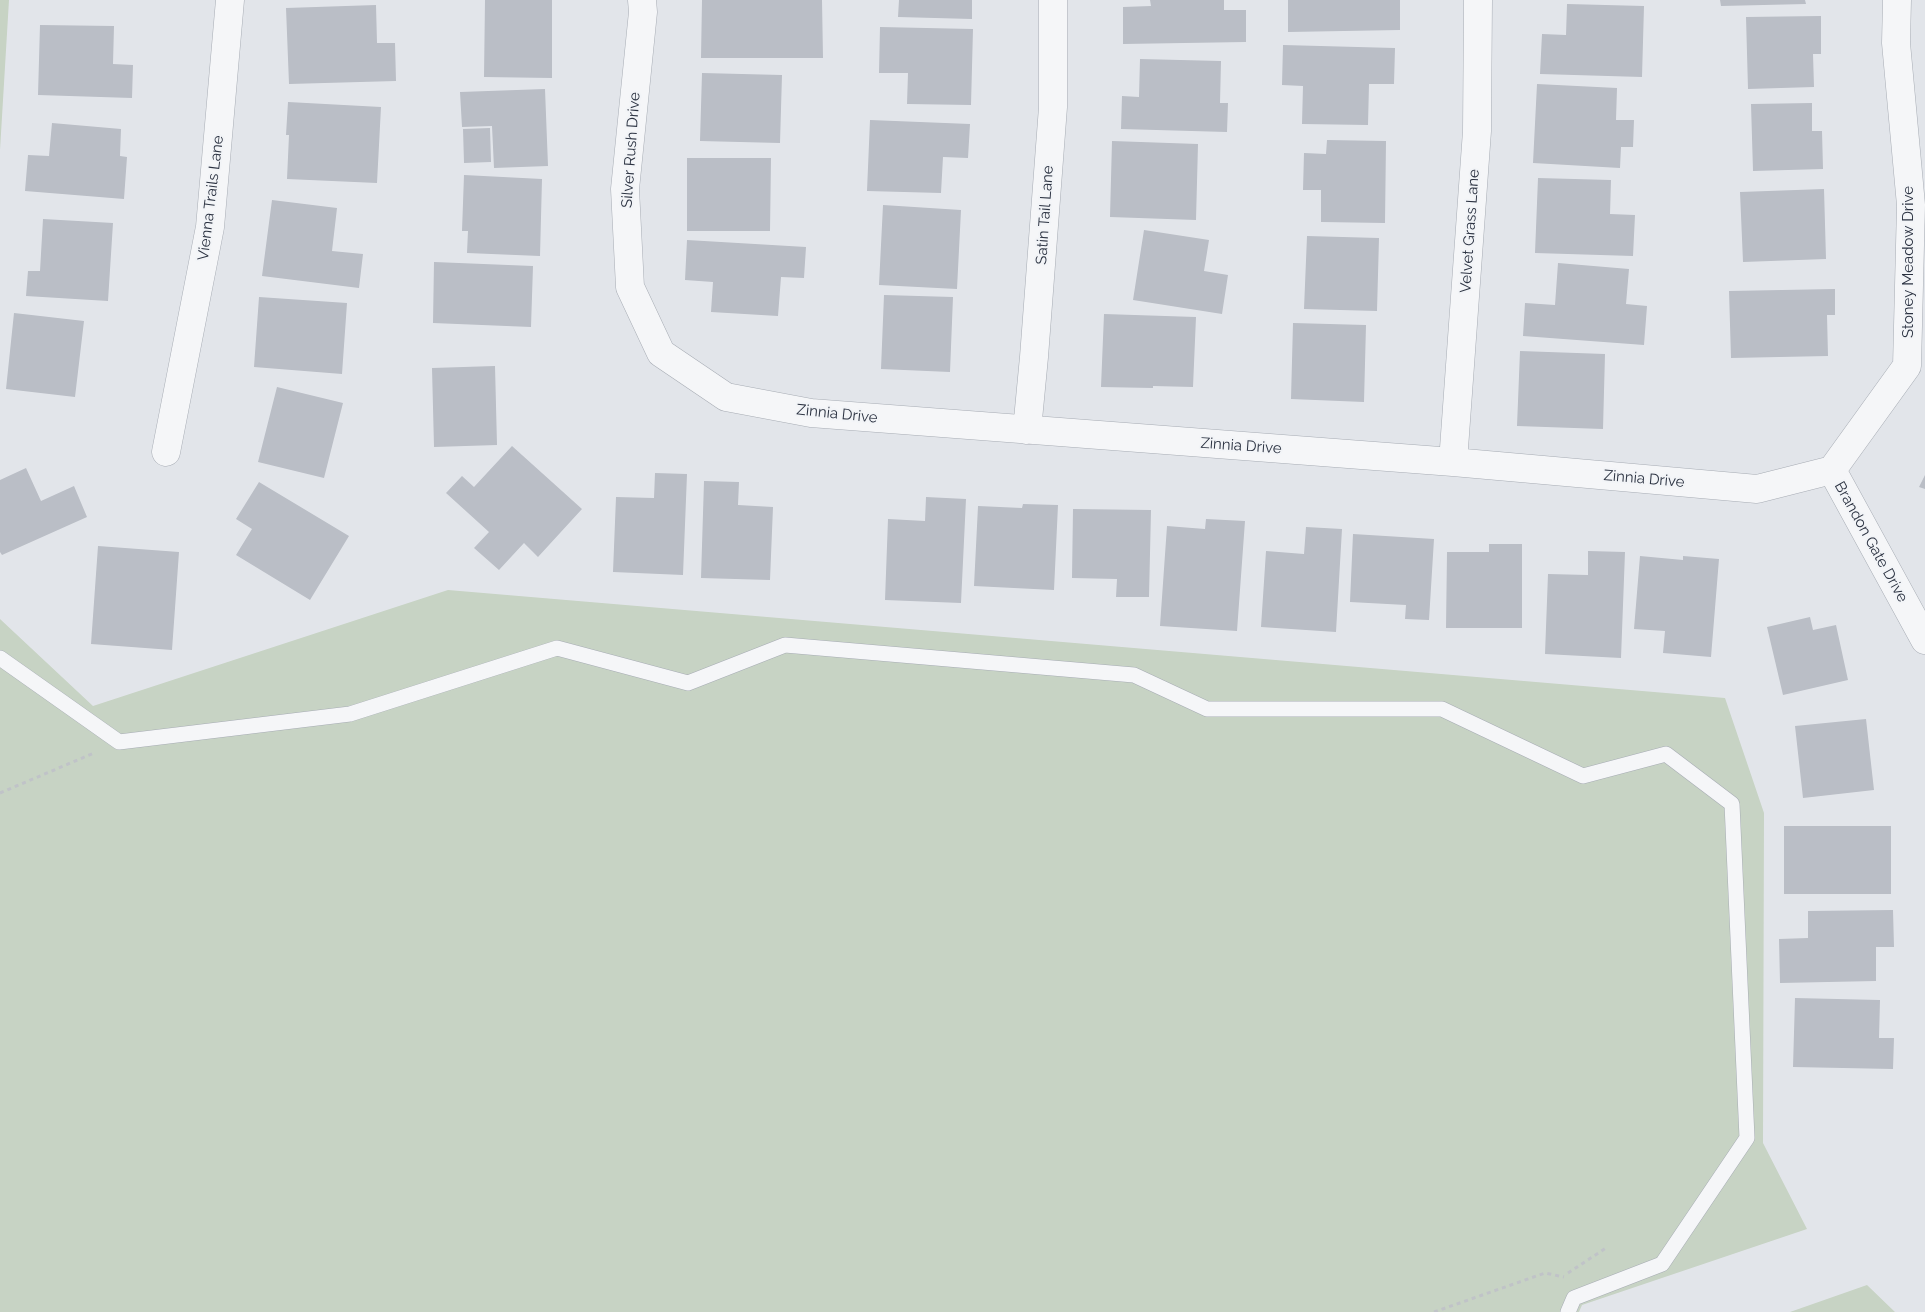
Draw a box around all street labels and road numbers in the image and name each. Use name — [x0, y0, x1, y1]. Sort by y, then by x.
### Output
street label: Silver Rush Drive — [618, 92, 644, 208]
street label: Vienna Trails Lane — [194, 134, 228, 262]
street label: Satin Tail Lane — [1033, 165, 1057, 265]
street label: Velvet Grass Lane — [1457, 168, 1483, 294]
street label: Stoney Meadow Drive — [1899, 186, 1917, 338]
street label: Zinnia Drive — [796, 401, 878, 427]
street label: Zinnia Drive — [1200, 434, 1282, 458]
street label: Zinnia Drive — [1603, 466, 1685, 492]
street label: Brandon Gate Drive — [1830, 479, 1912, 605]

